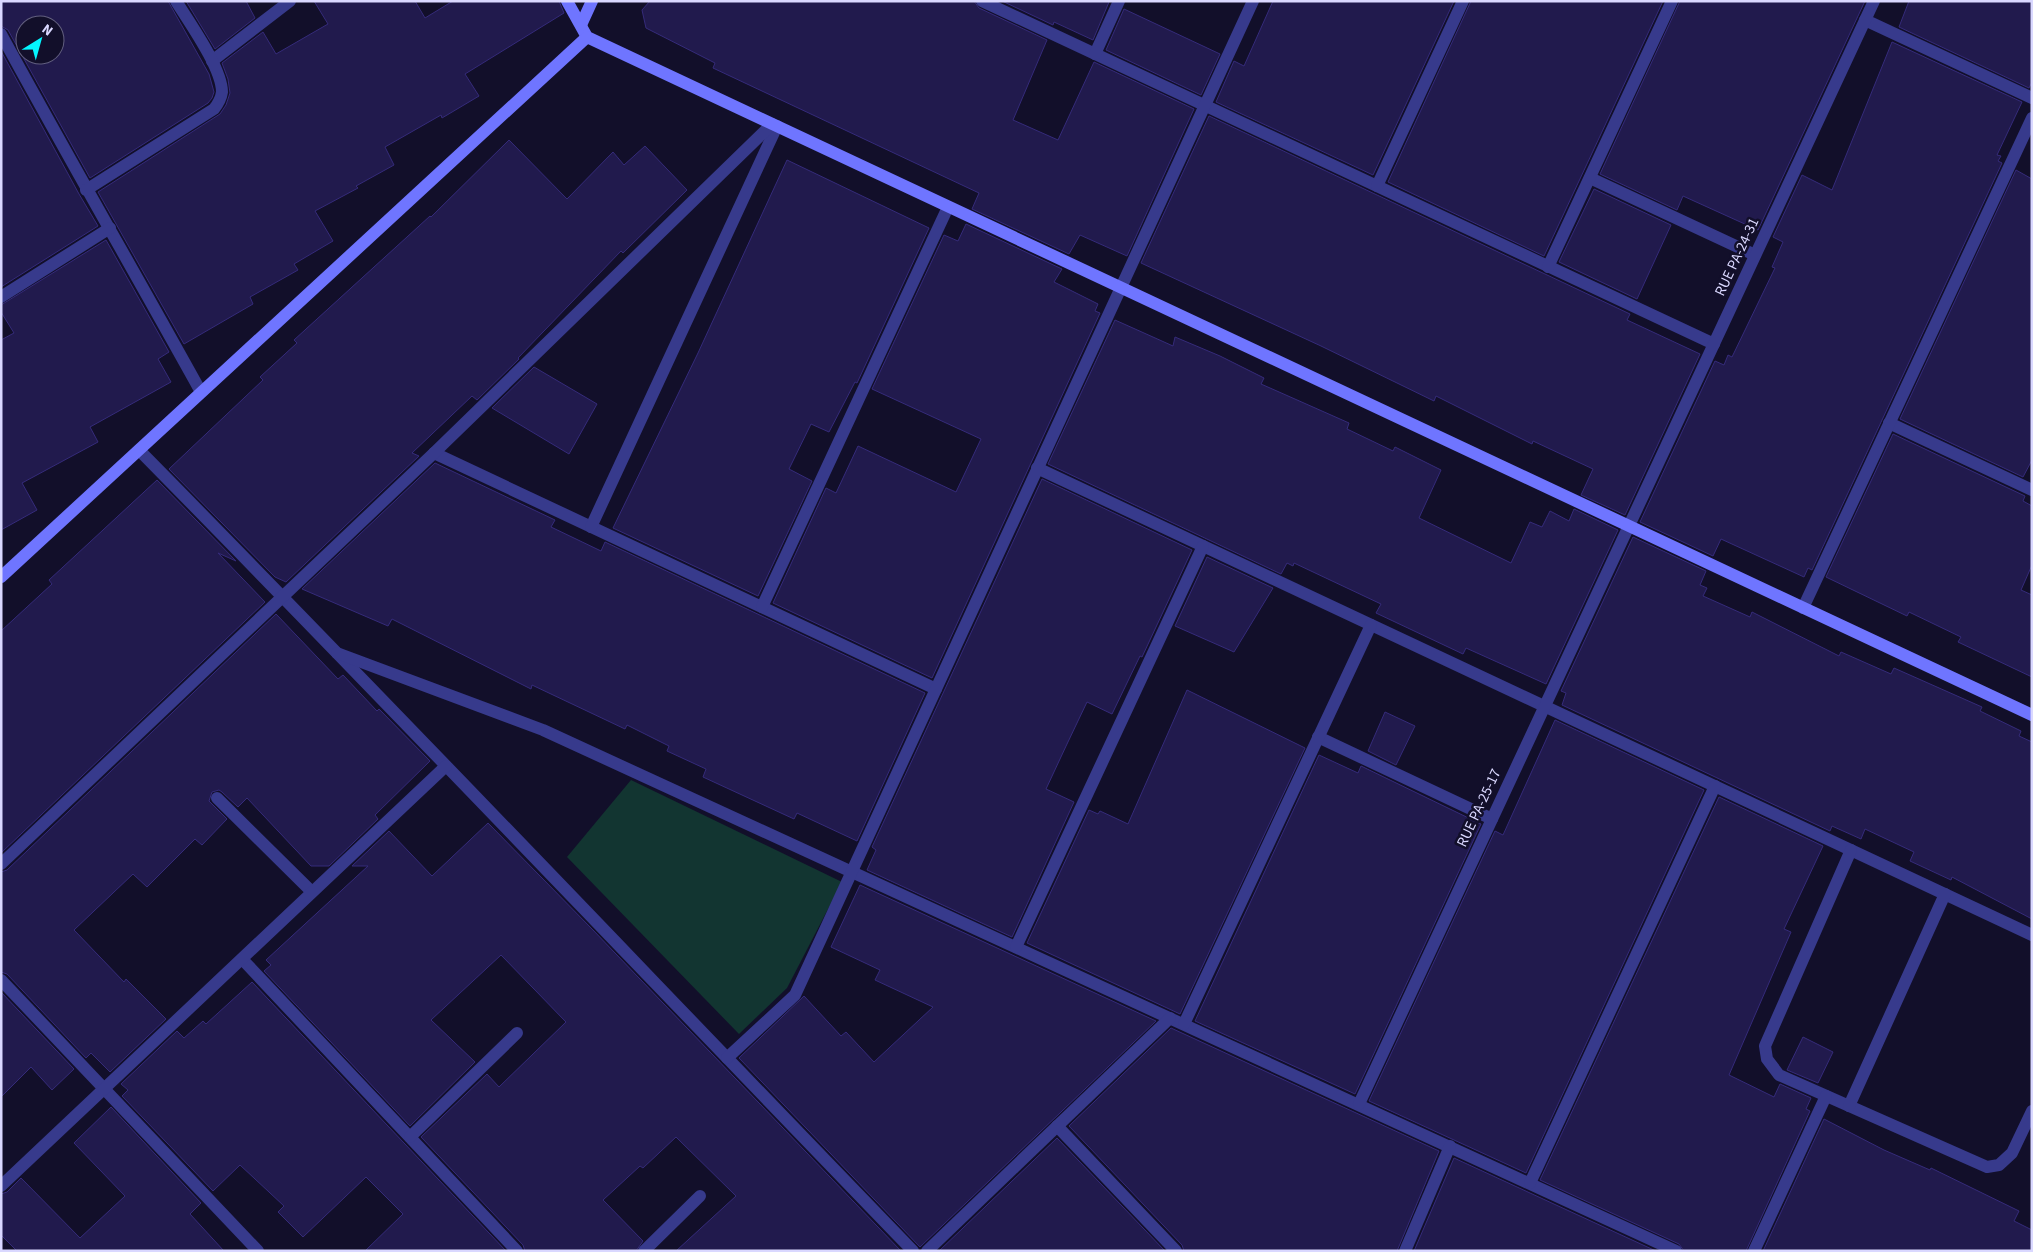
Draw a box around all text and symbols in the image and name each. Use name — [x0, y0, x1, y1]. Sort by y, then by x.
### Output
north arrow — [15, 15, 65, 65]
text: N — [37, 20, 57, 41]
street label: RUE PA-24-31 — [1710, 214, 1764, 300]
street label: RUE PA-25-17 — [1452, 765, 1506, 851]

